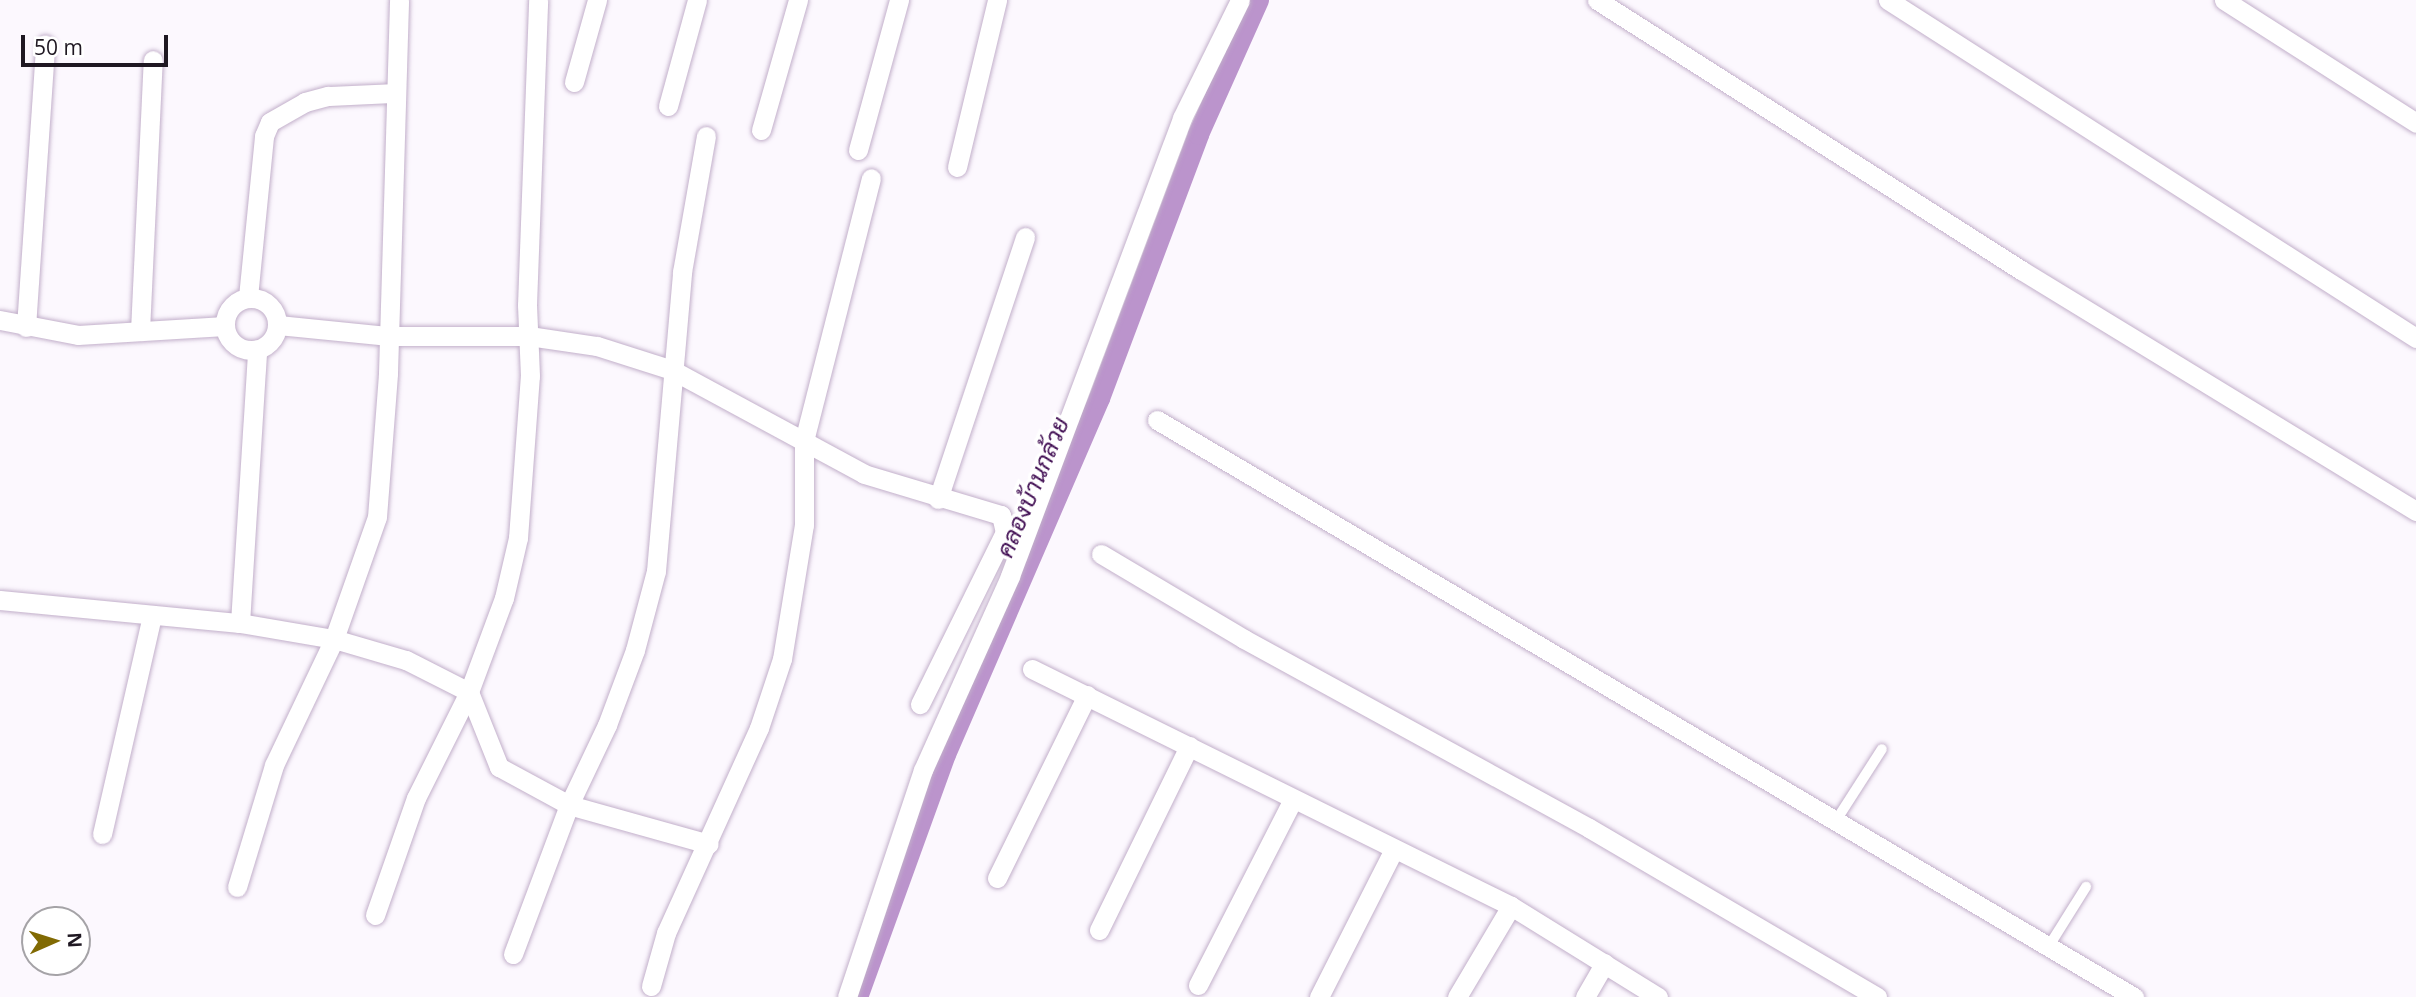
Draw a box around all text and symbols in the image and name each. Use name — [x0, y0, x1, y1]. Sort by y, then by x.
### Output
scale bar — [24, 21, 172, 65]
text: 50 m — [34, 33, 83, 61]
water label: คลองบ้านกล้วย — [990, 413, 1074, 561]
north arrow — [21, 906, 91, 976]
text: N — [62, 932, 88, 948]

